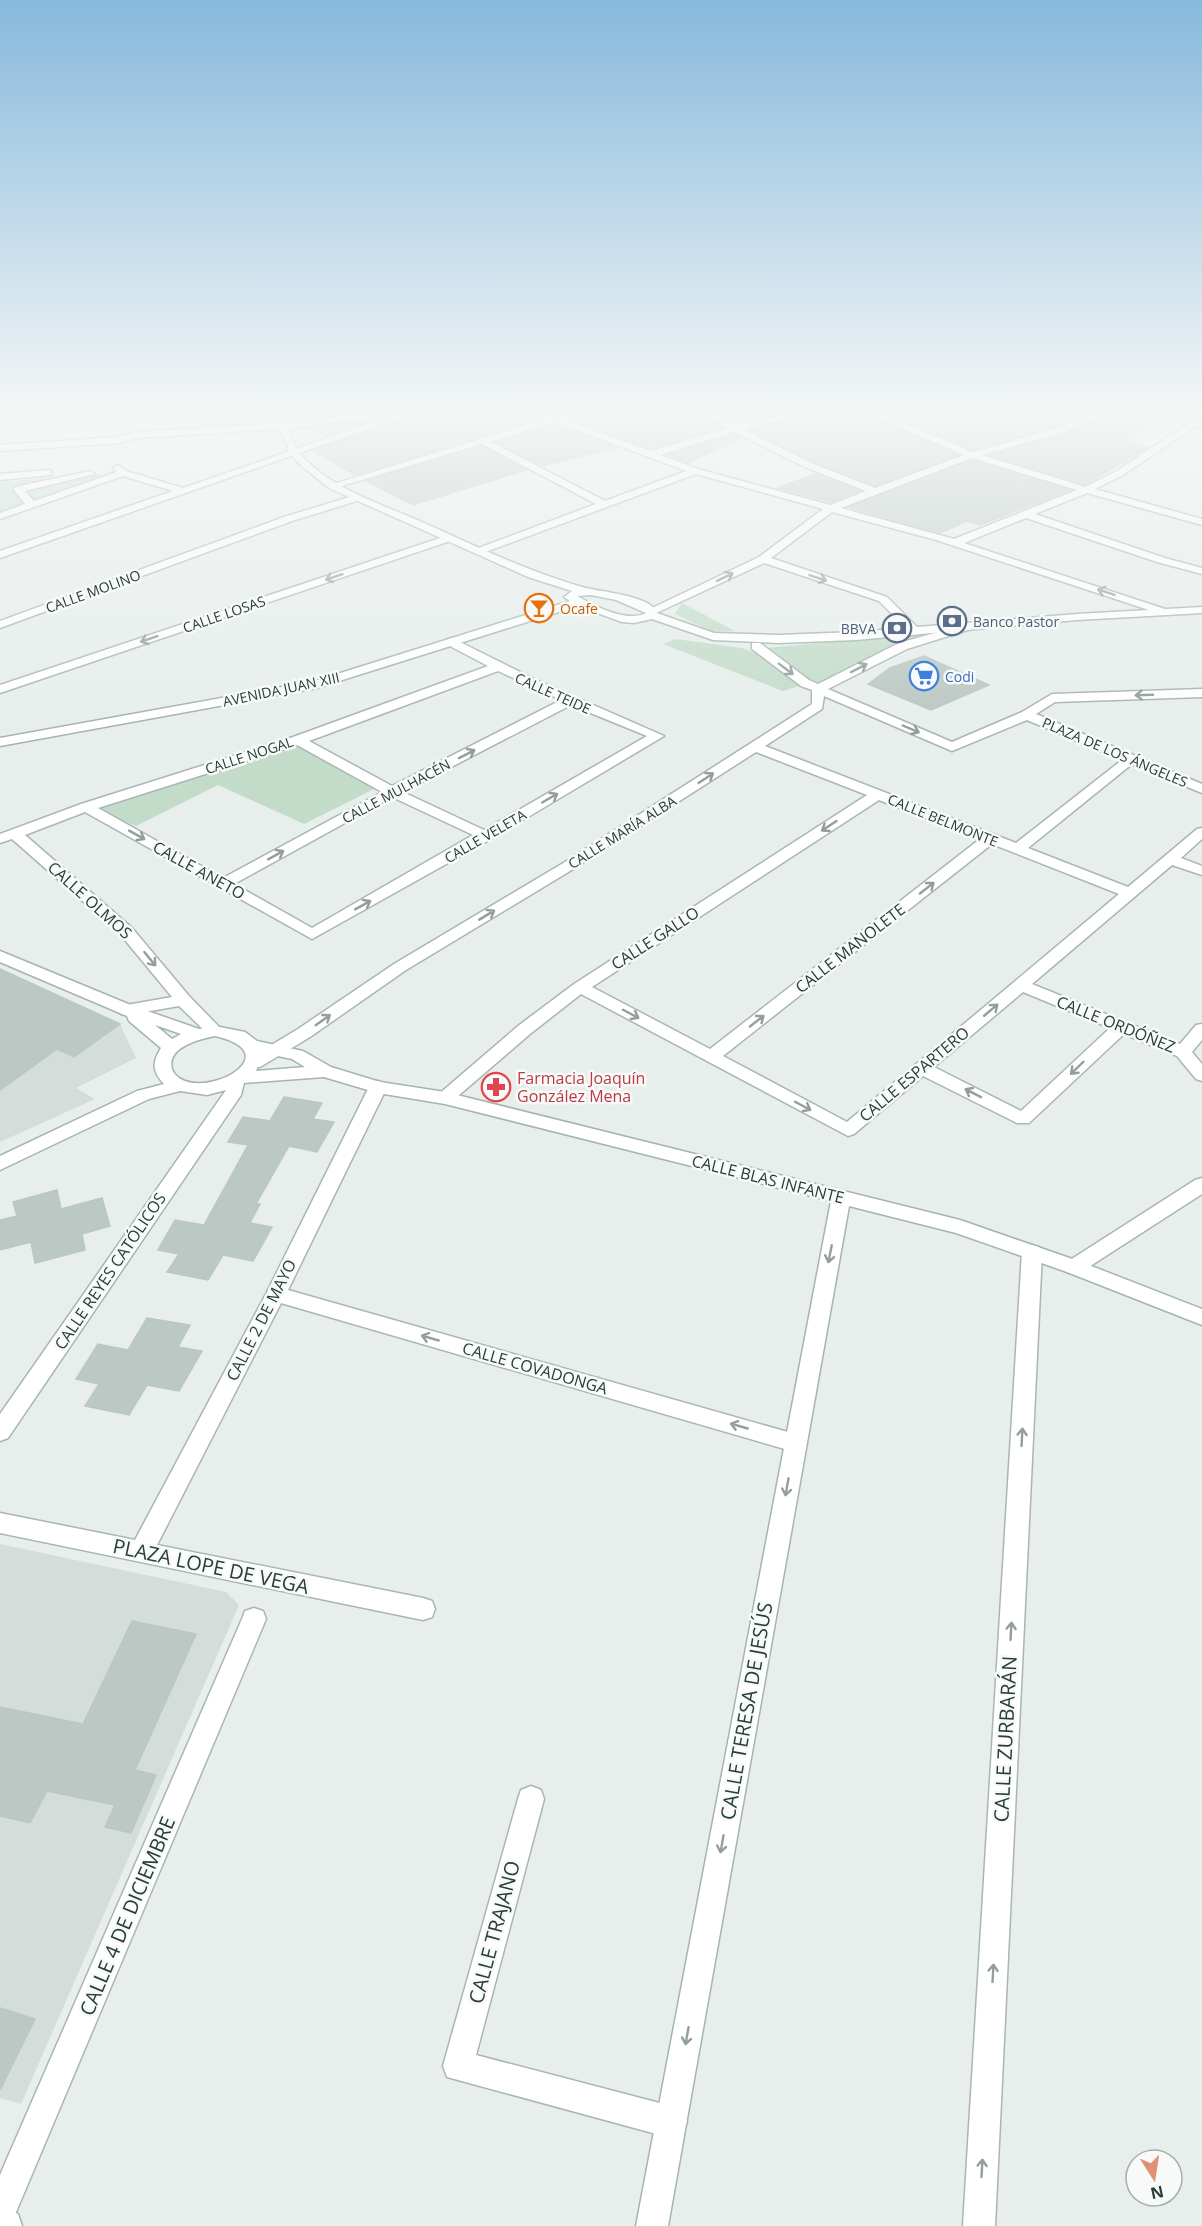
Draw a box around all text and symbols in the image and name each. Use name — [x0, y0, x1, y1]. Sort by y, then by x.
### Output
street label: CALLE MOLINO — [43, 565, 143, 617]
one-way arrow — [715, 571, 733, 583]
one-way arrow — [325, 572, 344, 583]
one-way arrow — [808, 573, 827, 584]
one-way arrow — [1097, 586, 1116, 597]
street label: CALLE LOSAS — [180, 591, 268, 637]
bar icon: Ocafe — [523, 592, 555, 624]
place label: Ocafe — [560, 599, 598, 618]
bank icon: Banco Pastor — [936, 605, 968, 637]
bank icon: BBVA — [881, 612, 913, 644]
place label: Banco Pastor — [973, 612, 1059, 631]
place label: BBVA — [841, 619, 876, 638]
one-way arrow — [140, 634, 159, 645]
supermarket icon: Codi — [908, 660, 940, 692]
one-way arrow — [778, 662, 794, 675]
one-way arrow — [849, 662, 867, 673]
street label: AVENIDA JUAN XIII — [221, 667, 341, 711]
place label: Codi — [945, 667, 974, 686]
street label: CALLE TEIDE — [512, 668, 594, 718]
one-way arrow — [1134, 689, 1154, 700]
street label: PLAZA DE LOS ÁNGELES — [1039, 713, 1191, 791]
one-way arrow — [901, 724, 919, 735]
street label: CALLE NOGAL — [203, 732, 295, 778]
one-way arrow — [457, 748, 475, 759]
street label: CALLE MULHACÉN — [339, 754, 453, 828]
one-way arrow — [697, 772, 714, 784]
street label: CALLE BELMONTE — [885, 789, 1001, 851]
street label: CALLE MARÍA ALBA — [564, 791, 680, 873]
one-way arrow — [541, 792, 558, 804]
street label: CALLE VELETA — [441, 805, 529, 867]
one-way arrow — [821, 820, 838, 832]
one-way arrow — [128, 829, 145, 841]
street label: CALLE ANETO — [149, 836, 249, 904]
one-way arrow — [267, 849, 284, 861]
street label: CALLE OLMOS — [43, 856, 137, 944]
one-way arrow — [919, 881, 935, 894]
street label: CALLE MANOLETE — [790, 898, 910, 998]
one-way arrow — [353, 899, 371, 910]
street label: CALLE GALLO — [607, 901, 703, 975]
one-way arrow — [478, 908, 495, 920]
one-way arrow — [143, 951, 156, 967]
street label: CALLE ORDÓÑEZ — [1053, 990, 1179, 1058]
one-way arrow — [983, 1003, 998, 1017]
one-way arrow — [622, 1009, 640, 1021]
one-way arrow — [314, 1014, 331, 1026]
one-way arrow — [748, 1014, 764, 1027]
street label: CALLE ESPARTERO — [854, 1021, 974, 1127]
one-way arrow — [1070, 1061, 1085, 1075]
place label: Farmacia Joaquín González Mena — [517, 1067, 645, 1107]
pharmacy icon: Farmacia Joaquín González Mena — [480, 1071, 512, 1103]
one-way arrow — [964, 1087, 982, 1099]
one-way arrow — [794, 1101, 812, 1112]
street label: CALLE BLAS INFANTE — [689, 1149, 847, 1209]
street label: CALLE REYES CATÓLICOS — [49, 1188, 171, 1354]
one-way arrow — [825, 1244, 836, 1263]
street label: CALLE 2 DE MAYO — [221, 1255, 301, 1385]
one-way arrow — [421, 1332, 440, 1344]
street label: CALLE COVADONGA — [460, 1337, 611, 1399]
one-way arrow — [730, 1420, 749, 1432]
one-way arrow — [1016, 1427, 1027, 1447]
one-way arrow — [781, 1477, 792, 1496]
street label: PLAZA LOPE DE VEGA — [110, 1532, 312, 1600]
street label: CALLE TERESA DE JESÚS — [714, 1600, 778, 1822]
one-way arrow — [1006, 1622, 1017, 1642]
street label: CALLE ZURBARÁN — [987, 1655, 1023, 1823]
street label: CALLE 4 DE DICIEMBRE — [73, 1812, 181, 2020]
one-way arrow — [716, 1834, 727, 1854]
street label: CALLE TRAJANO — [462, 1857, 526, 2007]
one-way arrow — [987, 1963, 998, 1983]
one-way arrow — [681, 2026, 692, 2045]
north arrow — [1124, 2148, 1184, 2208]
one-way arrow — [977, 2158, 988, 2178]
text: N — [1148, 2181, 1166, 2205]

